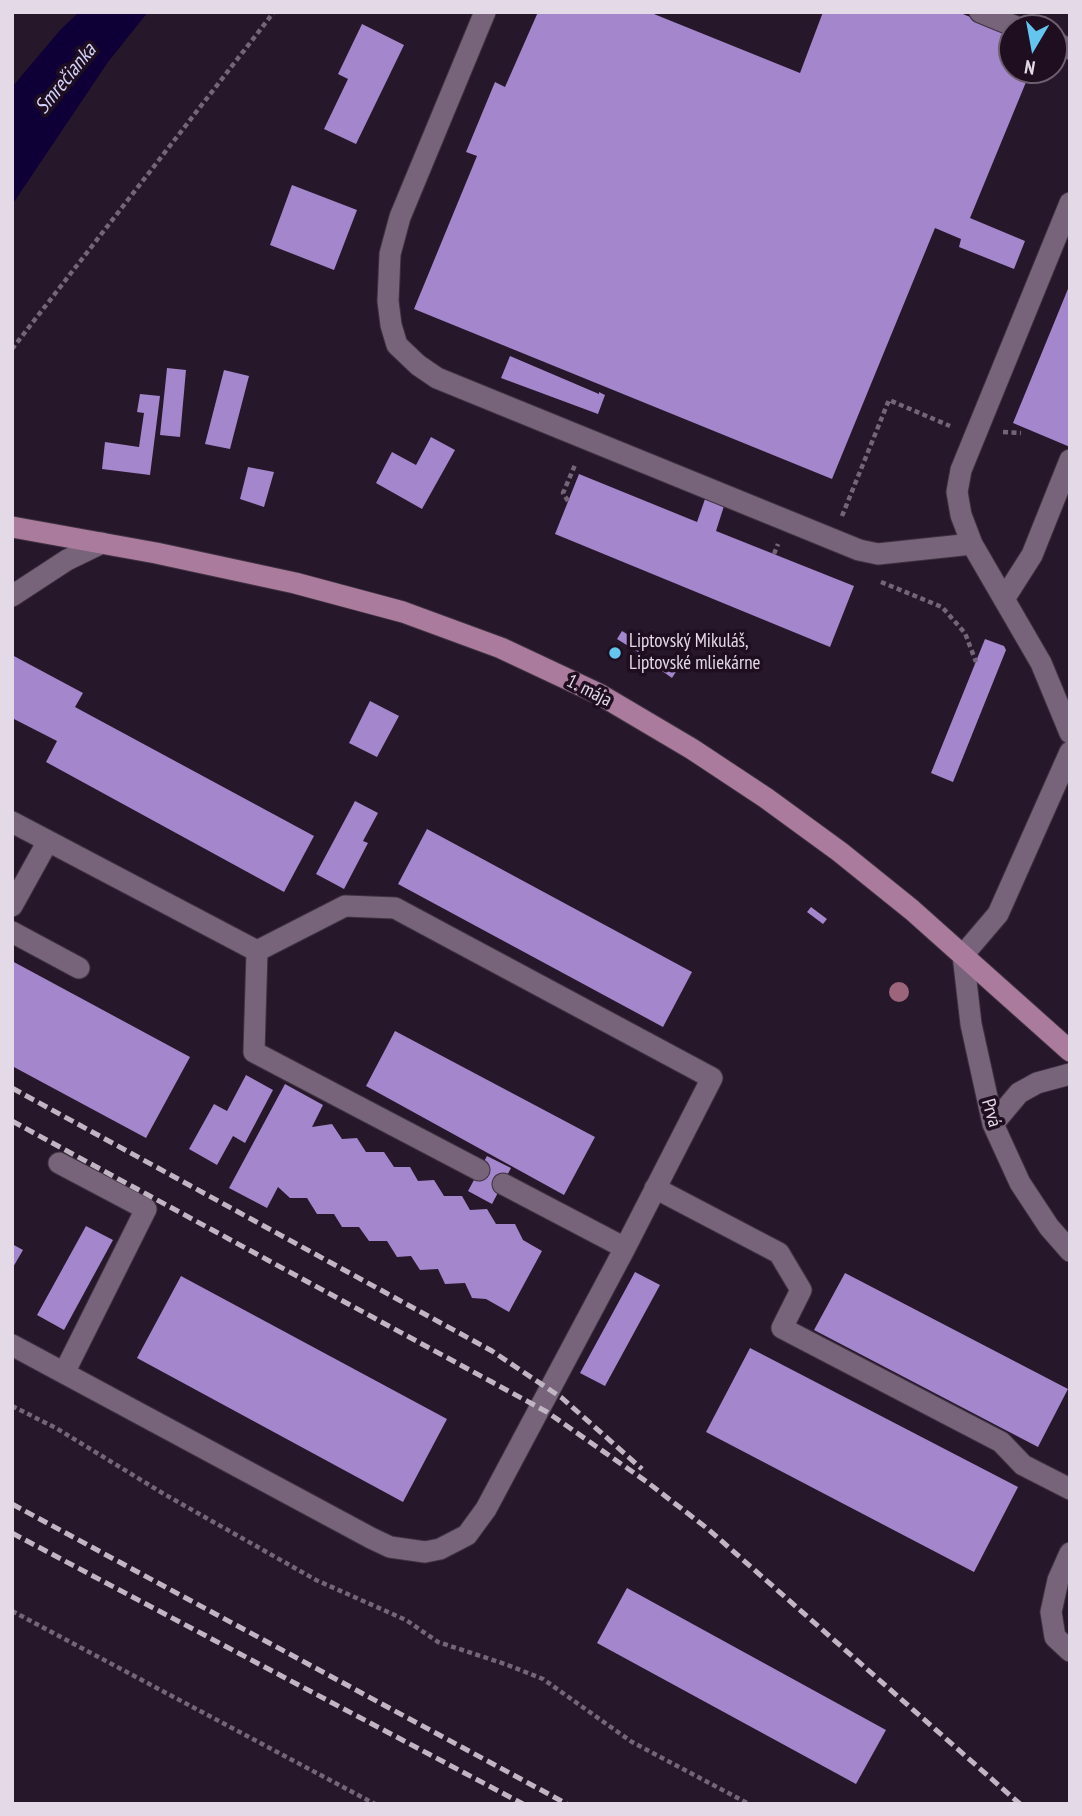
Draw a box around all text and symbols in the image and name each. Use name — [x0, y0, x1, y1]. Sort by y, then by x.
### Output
north arrow — [998, 14, 1068, 84]
water label: Smrečianka — [30, 39, 102, 119]
text: N — [1023, 55, 1037, 80]
place label: Liptovský Mikuláš, Liptovské mliekárne — [629, 631, 760, 675]
marker: Liptovský Mikuláš, Liptovské mliekárne — [607, 645, 623, 661]
street label: 1. mája — [563, 670, 615, 712]
street label: Prvá — [976, 1096, 1006, 1130]

